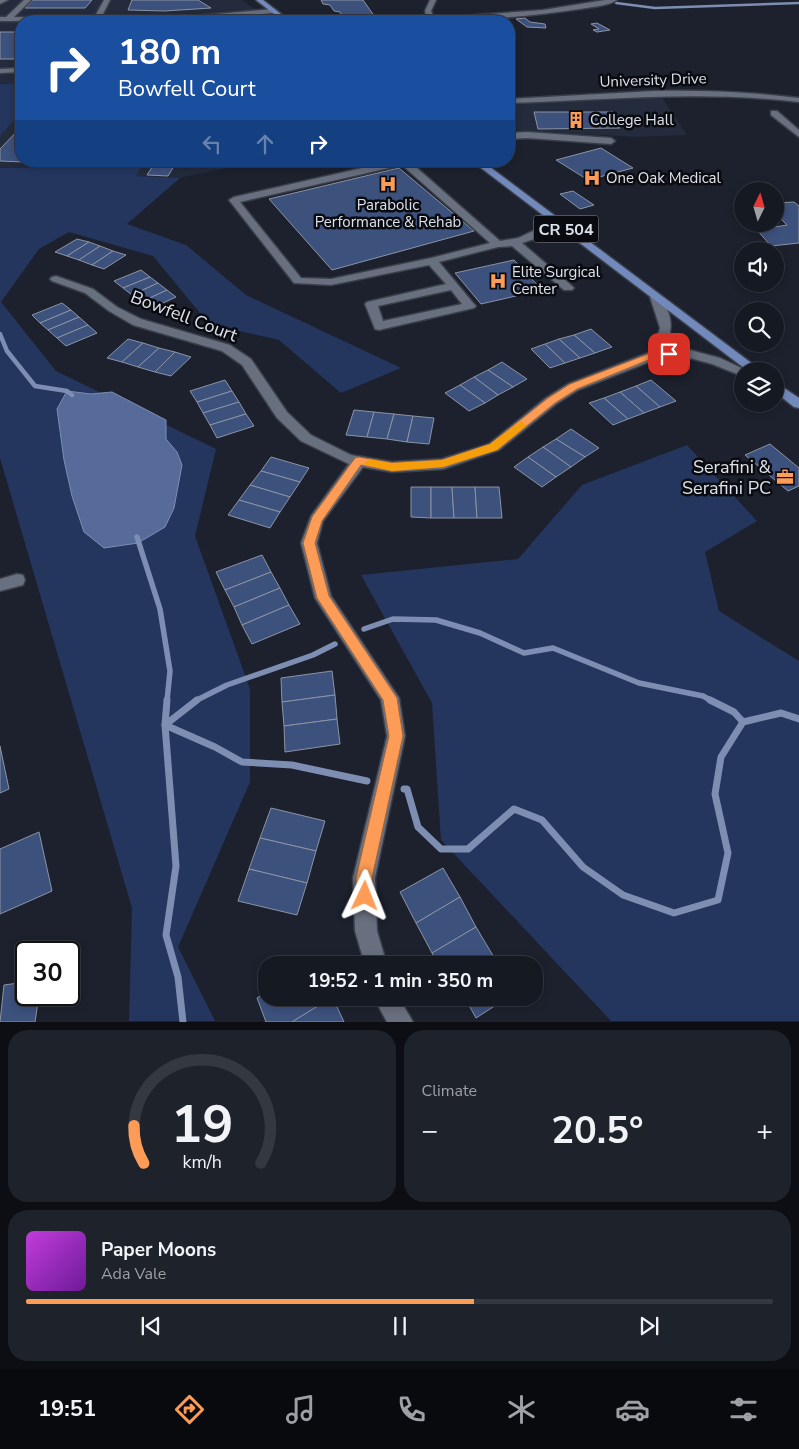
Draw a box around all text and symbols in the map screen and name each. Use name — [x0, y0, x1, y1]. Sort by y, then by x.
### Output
text: 180 m — [118, 29, 221, 76]
icon: right — [35, 35, 100, 100]
street label: University Drive — [599, 68, 707, 92]
text: Bowfell Court — [118, 74, 256, 104]
building icon: College Hall — [566, 110, 586, 130]
place label: College Hall — [590, 110, 674, 130]
icon: left — [198, 130, 226, 158]
icon: ahead — [251, 130, 279, 158]
icon: right — [304, 130, 332, 158]
hospital icon: One Oak Medical — [582, 168, 602, 188]
place label: One Oak Medical — [606, 168, 722, 188]
hospital icon: Parabolic Performance & Rehab — [378, 174, 398, 194]
north arrow — [734, 182, 784, 232]
map controls — [734, 182, 784, 412]
place label: Parabolic Performance & Rehab — [315, 195, 462, 232]
road number: CR 504 — [534, 215, 598, 242]
button: sound — [734, 242, 784, 292]
place label: Elite Surgical Center — [512, 262, 601, 299]
hospital icon: Elite Surgical Center — [488, 271, 508, 291]
street label: Bowfell Court — [127, 285, 242, 348]
button: search — [734, 302, 784, 352]
pin — [648, 333, 690, 375]
icon: arrive — [655, 340, 683, 368]
button: layers — [734, 362, 784, 412]
place label: Serafini & Serafini PC — [682, 455, 772, 500]
office icon: Serafini & Serafini PC — [775, 467, 795, 487]
position arrow — [338, 869, 390, 921]
speed limit sign: 30 — [15, 941, 80, 1006]
text: 19:52 · 1 min · 350 m — [308, 968, 493, 994]
text: Climate — [422, 1080, 477, 1102]
text: 19 — [171, 1089, 233, 1160]
text: 20.5° — [551, 1105, 643, 1156]
text: − — [422, 1112, 438, 1150]
text: + — [756, 1112, 773, 1150]
text: km/h — [182, 1150, 221, 1174]
text: Paper Moons — [101, 1237, 216, 1263]
text: Ada Vale — [101, 1263, 166, 1285]
icon: previous — [137, 1312, 165, 1340]
icon: pause — [386, 1312, 414, 1340]
icon: next — [635, 1312, 663, 1340]
icon: directions — [172, 1392, 207, 1427]
icon: music — [283, 1392, 318, 1427]
icon: phone — [394, 1392, 429, 1427]
icon: climate — [504, 1392, 539, 1427]
icon: car — [615, 1392, 650, 1427]
icon: filters — [726, 1392, 761, 1427]
text: 19:51 — [38, 1394, 96, 1424]

